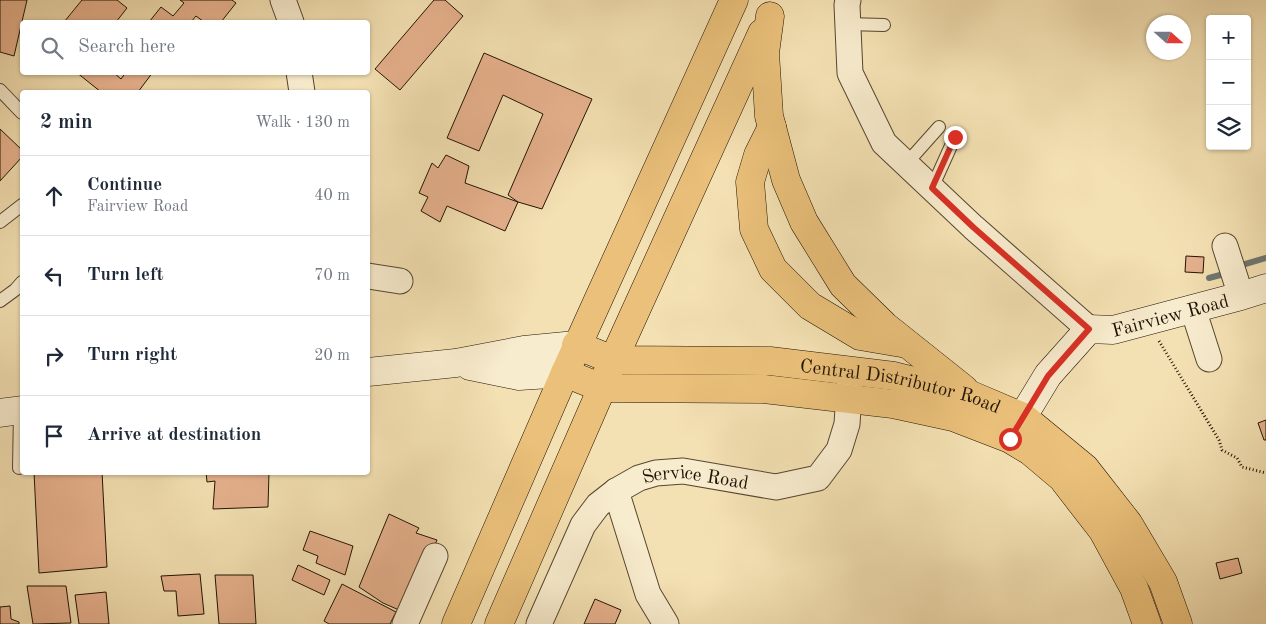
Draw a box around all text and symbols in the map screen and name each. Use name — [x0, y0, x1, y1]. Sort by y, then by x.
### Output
north arrow — [1146, 15, 1191, 60]
map controls — [1206, 15, 1251, 150]
button: + — [1206, 15, 1251, 60]
search box — [20, 20, 370, 75]
icon: search — [38, 34, 66, 62]
text: Search here — [78, 38, 175, 57]
button: − — [1206, 60, 1251, 105]
button: layers — [1206, 105, 1251, 150]
text: 2 min — [40, 112, 93, 133]
text: Walk · 130 m — [255, 115, 350, 131]
route end — [944, 126, 967, 149]
text: Continue — [87, 176, 162, 195]
icon: ahead — [40, 182, 68, 210]
text: 40 m — [314, 188, 350, 204]
text: Fairview Road — [87, 199, 188, 215]
icon: left — [40, 262, 68, 290]
text: Turn left — [87, 266, 164, 285]
text: 70 m — [314, 268, 350, 284]
street label: Fairview Road — [1110, 293, 1231, 342]
icon: right — [40, 342, 68, 370]
text: Turn right — [87, 346, 177, 365]
text: 20 m — [314, 348, 350, 364]
street label: Central Distributor Road — [799, 358, 1003, 418]
icon: arrive — [40, 422, 68, 450]
text: Arrive at destination — [87, 426, 261, 445]
route start — [999, 428, 1022, 451]
street label: Service Road — [640, 464, 750, 494]

